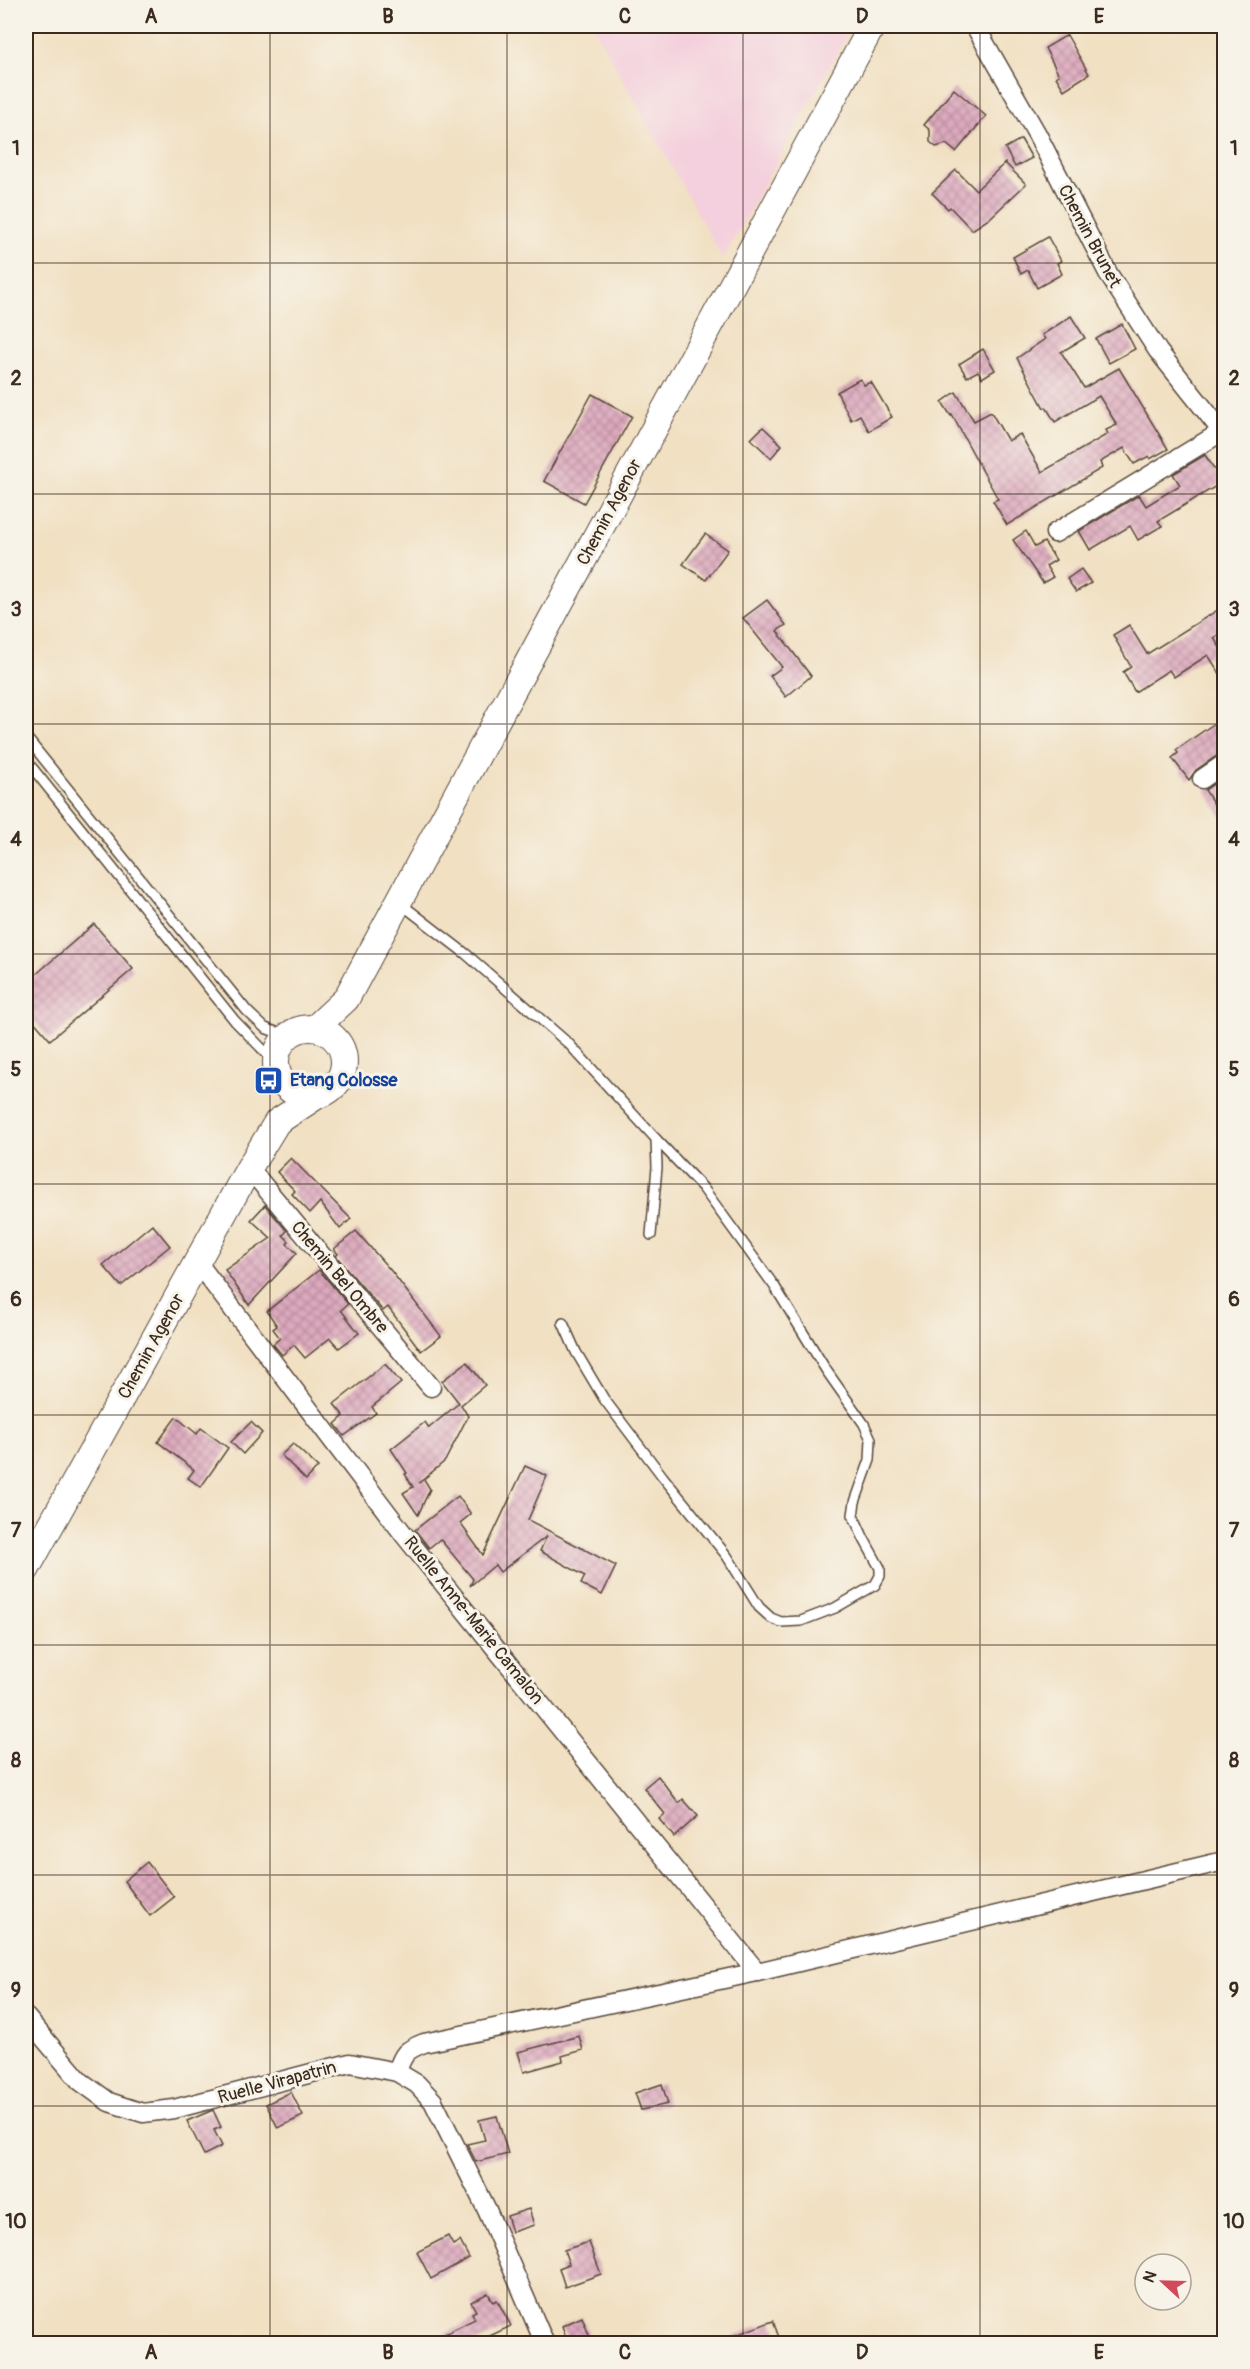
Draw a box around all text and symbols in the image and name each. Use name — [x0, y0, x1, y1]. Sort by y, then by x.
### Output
text: A — [145, 4, 158, 29]
text: B — [382, 4, 394, 29]
text: C — [619, 4, 631, 29]
text: D — [856, 4, 869, 29]
text: E — [1094, 4, 1105, 29]
text: 1 — [12, 136, 20, 161]
text: 1 — [1230, 136, 1238, 161]
street label: Chemin Brunet — [1053, 181, 1127, 292]
text: 2 — [10, 366, 22, 391]
text: 2 — [1228, 366, 1240, 391]
street label: Chemin Agenor — [572, 455, 647, 569]
text: 3 — [10, 597, 22, 622]
text: 3 — [1228, 597, 1240, 622]
text: 4 — [10, 827, 22, 852]
text: 4 — [1228, 827, 1240, 852]
text: 5 — [11, 1057, 22, 1082]
text: 5 — [1229, 1057, 1240, 1082]
bus stop icon: Etang Colosse — [253, 1064, 285, 1096]
place label: Etang Colosse — [290, 1069, 398, 1092]
street label: Chemin Bel Ombre — [286, 1216, 393, 1338]
text: 6 — [10, 1287, 22, 1312]
text: 6 — [1228, 1287, 1240, 1312]
street label: Chemin Agenor — [113, 1289, 190, 1403]
text: 7 — [11, 1518, 22, 1543]
text: 7 — [1229, 1518, 1240, 1543]
street label: Ruelle Anne-Marie Camalon — [399, 1532, 549, 1709]
text: 8 — [11, 1748, 21, 1773]
text: 8 — [1229, 1748, 1239, 1773]
text: 9 — [11, 1978, 21, 2003]
text: 9 — [1229, 1978, 1239, 2003]
street label: Ruelle Virapatrin — [215, 2056, 339, 2109]
text: 10 — [5, 2209, 27, 2234]
text: 10 — [1223, 2209, 1245, 2234]
north arrow — [1133, 2252, 1193, 2312]
text: N — [1139, 2268, 1161, 2286]
text: A — [145, 2340, 158, 2365]
text: B — [382, 2340, 394, 2365]
text: C — [619, 2340, 631, 2365]
text: D — [856, 2340, 869, 2365]
text: E — [1094, 2340, 1105, 2365]

